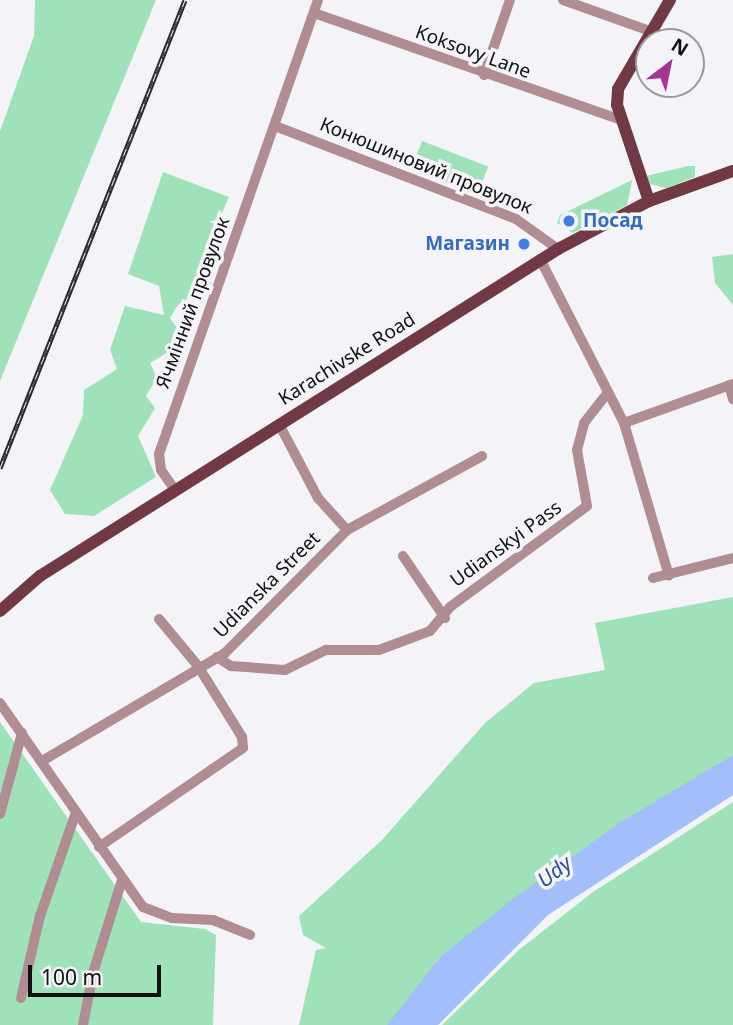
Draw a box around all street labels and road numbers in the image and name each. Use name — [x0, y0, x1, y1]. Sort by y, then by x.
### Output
street label: Koksovy Lane — [412, 21, 534, 83]
street label: Конюшиновий провулок — [317, 113, 535, 219]
street label: Ячмінний провулок — [151, 214, 235, 392]
street label: Karachivske Road — [275, 308, 419, 410]
street label: Udianskyi Pass — [446, 496, 566, 592]
street label: Udianska Street — [209, 527, 325, 643]

